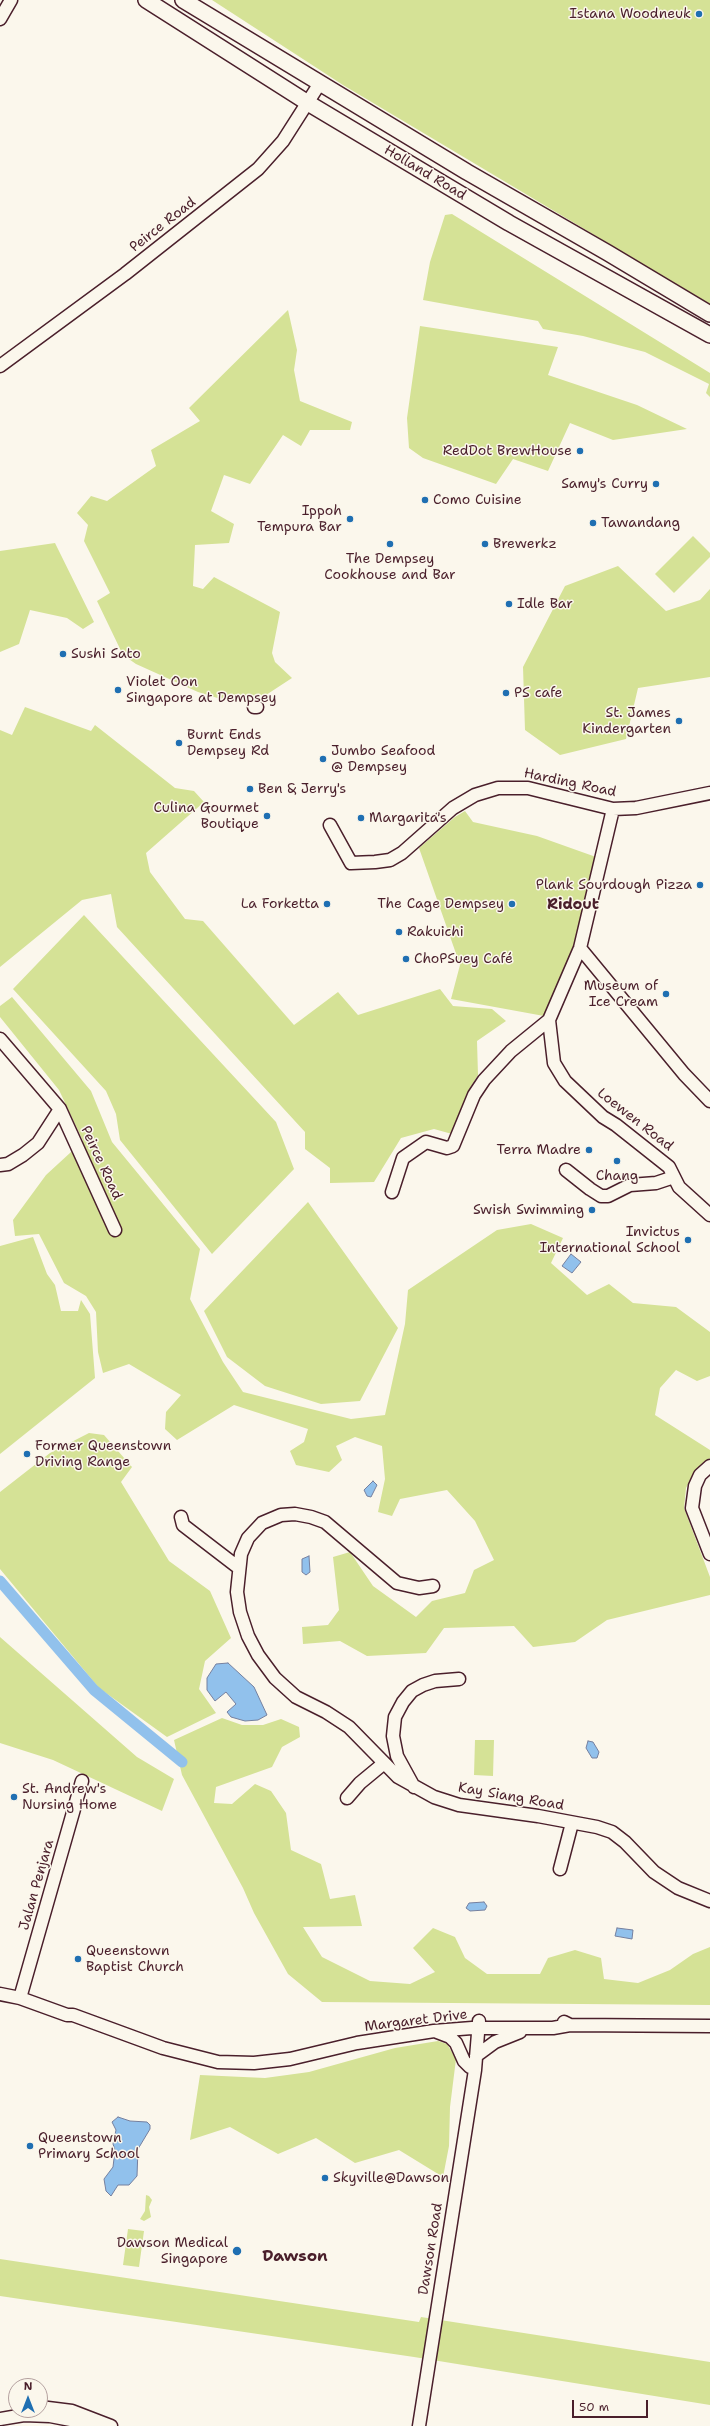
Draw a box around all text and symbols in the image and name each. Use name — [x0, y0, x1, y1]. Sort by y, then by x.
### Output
place label: Istana Woodneuk — [569, 6, 691, 22]
marker: Istana Woodneuk — [694, 9, 704, 19]
street label: Holland Road — [381, 142, 469, 204]
street label: Peirce Road — [127, 194, 199, 256]
place label: RedDot BrewHouse — [443, 443, 572, 459]
marker: RedDot BrewHouse — [575, 446, 585, 456]
place label: Samy's Curry — [561, 476, 648, 492]
marker: Samy's Curry — [651, 479, 661, 489]
place label: Como Cuisine — [433, 492, 522, 508]
marker: Como Cuisine — [420, 495, 430, 505]
place label: Ippoh Tempura Bar — [257, 503, 342, 536]
marker: Ippoh Tempura Bar — [345, 514, 355, 524]
place label: Tawandang — [601, 515, 680, 531]
marker: Tawandang — [588, 518, 598, 528]
place label: Brewerkz — [493, 536, 557, 552]
marker: The Dempsey Cookhouse and Bar — [385, 539, 395, 549]
marker: Brewerkz — [480, 539, 490, 549]
place label: The Dempsey Cookhouse and Bar — [324, 551, 456, 584]
place label: Idle Bar — [517, 596, 573, 612]
marker: Idle Bar — [504, 599, 514, 609]
place label: Sushi Sato — [71, 646, 141, 662]
marker: Sushi Sato — [58, 649, 68, 659]
place label: Violet Oon Singapore at Dempsey — [126, 674, 277, 706]
marker: Violet Oon Singapore at Dempsey — [113, 685, 123, 695]
place label: PS cafe — [514, 685, 563, 701]
marker: PS cafe — [501, 688, 511, 698]
place label: St. James Kindergarten — [582, 705, 671, 738]
marker: St. James Kindergarten — [674, 716, 684, 726]
place label: Burnt Ends Dempsey Rd — [187, 727, 269, 760]
marker: Burnt Ends Dempsey Rd — [174, 738, 184, 748]
place label: Jumbo Seafood @ Dempsey — [331, 743, 435, 776]
marker: Jumbo Seafood @ Dempsey — [318, 754, 328, 764]
street label: Harding Road — [522, 765, 618, 801]
place label: Ben & Jerry's — [258, 781, 346, 797]
marker: Ben & Jerry's — [245, 784, 255, 794]
place label: Culina Gourmet Boutique — [154, 800, 259, 832]
place label: Margarita's — [369, 810, 447, 826]
marker: Culina Gourmet Boutique — [262, 811, 272, 821]
marker: Margarita's — [356, 813, 366, 823]
place label: Plank Sourdough Pizza — [536, 877, 692, 893]
marker: Plank Sourdough Pizza — [695, 880, 705, 890]
place label: La Forketta — [241, 896, 319, 912]
place label: The Cage Dempsey — [377, 896, 504, 912]
district label: Ridout — [547, 896, 599, 914]
marker: La Forketta — [322, 899, 332, 909]
marker: The Cage Dempsey — [507, 899, 517, 909]
place label: Rakuichi — [407, 924, 464, 940]
marker: Rakuichi — [394, 927, 404, 937]
place label: ChoPSuey Café — [414, 951, 513, 967]
marker: ChoPSuey Café — [401, 954, 411, 964]
place label: Museum of Ice Cream — [584, 978, 658, 1010]
marker: Museum of Ice Cream — [661, 989, 671, 999]
street label: Loewen Road — [594, 1085, 676, 1155]
street label: Peirce Road — [77, 1123, 125, 1203]
place label: Terra Madre — [497, 1142, 581, 1158]
marker: Terra Madre — [584, 1145, 594, 1155]
marker: Chang — [612, 1156, 622, 1166]
place label: Chang — [596, 1168, 638, 1184]
place label: Swish Swimming — [473, 1202, 584, 1218]
marker: Swish Swimming — [587, 1205, 597, 1215]
place label: Invictus International School — [539, 1224, 680, 1256]
marker: Invictus International School — [683, 1235, 693, 1245]
place label: Former Queenstown Driving Range — [35, 1438, 171, 1470]
marker: Former Queenstown Driving Range — [22, 1449, 32, 1459]
street label: Kay Siang Road — [457, 1779, 565, 1815]
place label: St. Andrew's Nursing Home — [22, 1781, 117, 1814]
marker: St. Andrew's Nursing Home — [9, 1792, 19, 1802]
street label: Jalan Penjara — [16, 1838, 58, 1932]
place label: Queenstown Baptist Church — [86, 1943, 184, 1976]
marker: Queenstown Baptist Church — [73, 1954, 83, 1964]
street label: Margaret Drive — [363, 2006, 469, 2036]
place label: Queenstown Primary School — [38, 2130, 139, 2162]
marker: Queenstown Primary School — [25, 2141, 35, 2151]
place label: Skyville@Dawson — [333, 2170, 449, 2186]
marker: Skyville@Dawson — [320, 2173, 330, 2183]
street label: Dawson Road — [415, 2202, 447, 2296]
place label: Dawson Medical Singapore — [117, 2235, 228, 2268]
marker: Dawson Medical Singapore — [231, 2245, 243, 2257]
district label: Dawson — [262, 2247, 328, 2267]
north arrow — [8, 2378, 48, 2418]
text: N — [24, 2379, 32, 2394]
scale bar — [574, 2392, 650, 2418]
text: 50 m — [579, 2399, 609, 2415]

